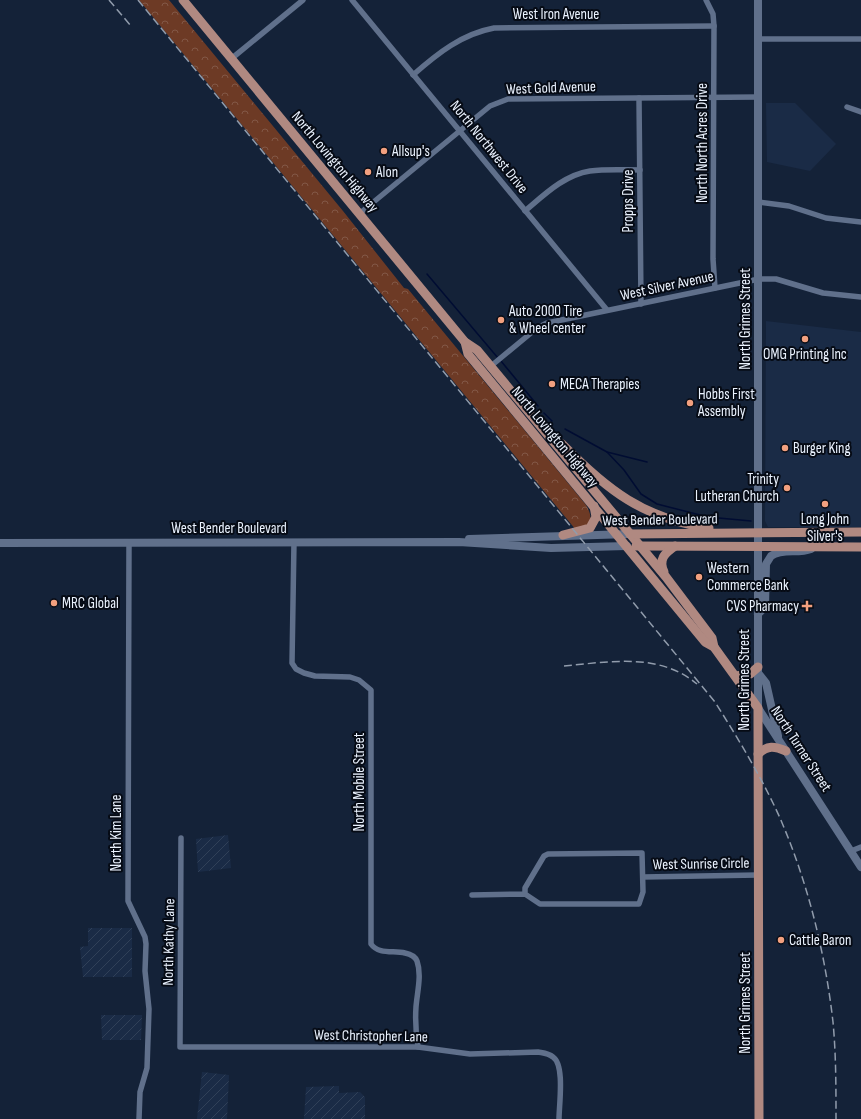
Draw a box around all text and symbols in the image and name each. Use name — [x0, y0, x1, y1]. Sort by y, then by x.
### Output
street label: West Iron Avenue — [513, 5, 599, 24]
street label: West Gold Avenue — [506, 77, 596, 99]
street label: North North Acres Drive — [693, 83, 712, 203]
street label: North Northwest Drive — [446, 97, 532, 197]
street label: North Lovington Highway — [287, 108, 383, 217]
place label: Allsup's — [391, 142, 430, 161]
marker: Allsup's — [379, 146, 389, 156]
place label: Alon — [375, 163, 398, 182]
marker: Alon — [363, 167, 373, 177]
street label: Propps Drive — [619, 169, 638, 233]
street label: West Silver Avenue — [619, 267, 715, 305]
street label: North Grimes Street — [736, 268, 755, 370]
place label: Auto 2000 Tire & Wheel center — [508, 302, 586, 338]
marker: Auto 2000 Tire & Wheel center — [496, 315, 506, 325]
marker: OMG Printing Inc — [800, 334, 810, 344]
place label: OMG Printing Inc — [763, 345, 847, 364]
place label: MECA Therapies — [560, 375, 640, 394]
marker: MECA Therapies — [547, 379, 557, 389]
street label: North Lovington Highway — [507, 383, 603, 492]
place label: Hobbs First Assembly — [697, 385, 755, 421]
marker: Hobbs First Assembly — [685, 398, 695, 408]
place label: Burger King — [793, 439, 851, 458]
marker: Burger King — [780, 443, 790, 453]
place label: Trinity Lutheran Church — [695, 470, 779, 506]
marker: Trinity Lutheran Church — [782, 483, 792, 493]
marker: Long John Silver's — [820, 499, 830, 509]
street label: West Bender Boulevard — [602, 509, 718, 531]
place label: Long John Silver's — [801, 510, 849, 546]
street label: West Bender Boulevard — [171, 519, 287, 538]
place label: Western Commerce Bank — [707, 559, 789, 595]
marker: Western Commerce Bank — [694, 572, 704, 582]
place label: MRC Global — [62, 594, 119, 613]
place label: CVS Pharmacy — [726, 597, 799, 616]
marker: MRC Global — [49, 598, 59, 608]
marker: CVS Pharmacy — [802, 601, 812, 611]
street label: North Grimes Street — [735, 629, 754, 731]
street label: North Turner Street — [766, 703, 836, 796]
street label: North Mobile Street — [350, 732, 369, 831]
street label: North Kim Lane — [107, 794, 126, 872]
street label: West Sunrise Circle — [652, 854, 750, 874]
street label: North Kathy Lane — [159, 898, 179, 986]
place label: Cattle Baron — [789, 931, 851, 950]
marker: Cattle Baron — [776, 935, 786, 945]
street label: North Grimes Street — [736, 952, 755, 1054]
street label: West Christopher Lane — [314, 1026, 428, 1046]

